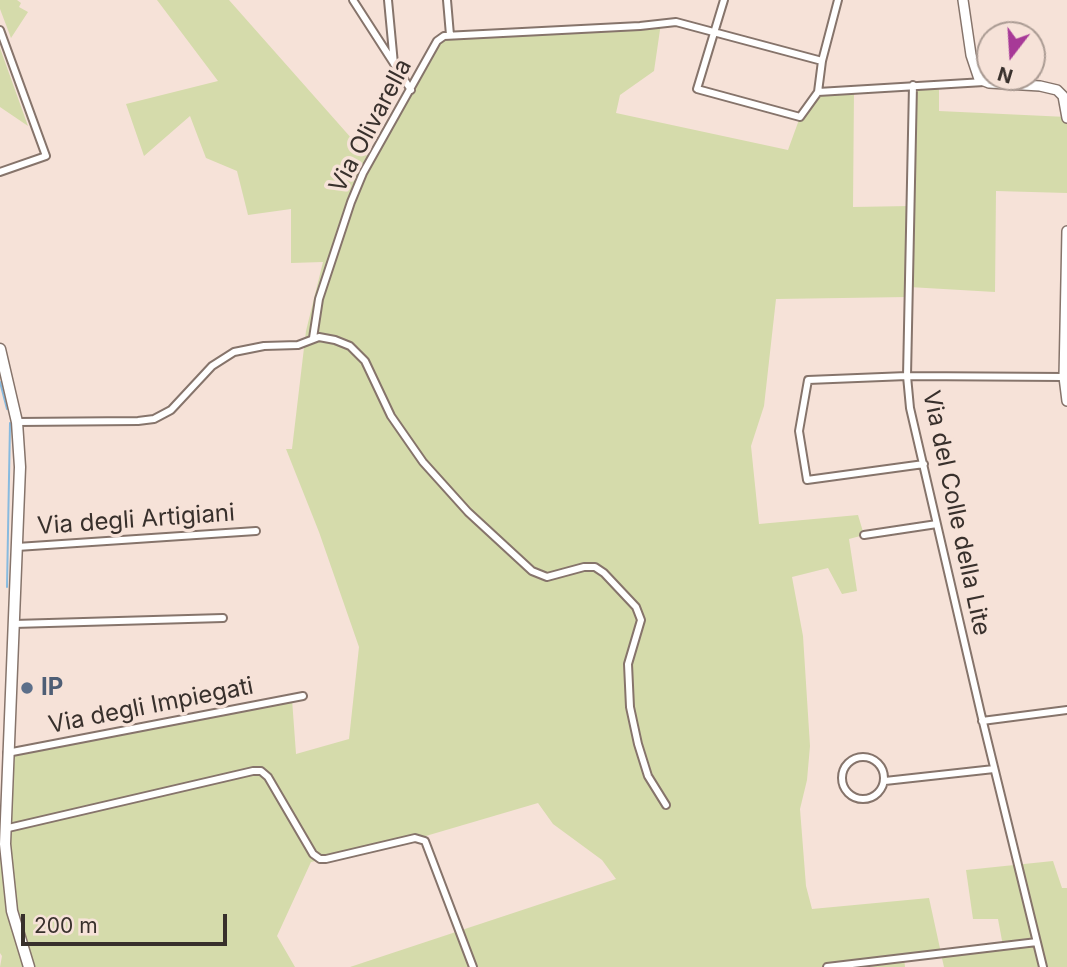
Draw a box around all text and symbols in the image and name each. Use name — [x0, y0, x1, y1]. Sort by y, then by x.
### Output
north arrow — [976, 21, 1046, 91]
street label: Via Olivarella — [324, 54, 418, 198]
text: N — [995, 62, 1016, 88]
street label: Via del Colle della Lite — [916, 388, 996, 638]
street label: Via degli Artigiani — [36, 499, 236, 541]
street label: Via degli Impiegati — [46, 672, 256, 740]
place label: IP — [41, 674, 63, 702]
marker: IP — [19, 680, 35, 696]
scale bar — [24, 900, 231, 944]
text: 200 m — [34, 913, 98, 938]

